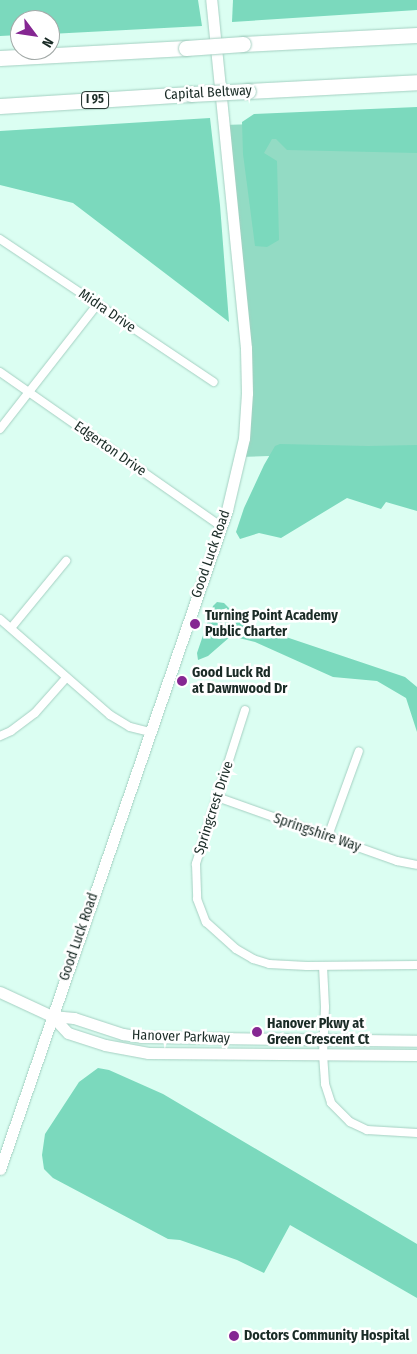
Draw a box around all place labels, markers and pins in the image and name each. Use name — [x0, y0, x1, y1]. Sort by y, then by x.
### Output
place label: Turning Point Academy Public Charter — [205, 608, 338, 640]
marker: Turning Point Academy Public Charter — [189, 618, 201, 630]
place label: Good Luck Rd at Dawnwood Dr — [192, 665, 287, 698]
marker: Good Luck Rd at Dawnwood Dr — [176, 675, 188, 687]
place label: Hanover Pkwy at Green Crescent Ct — [267, 1016, 370, 1048]
marker: Hanover Pkwy at Green Crescent Ct — [251, 1026, 263, 1038]
place label: Doctors Community Hospital — [244, 1328, 409, 1344]
marker: Doctors Community Hospital — [228, 1330, 240, 1342]

